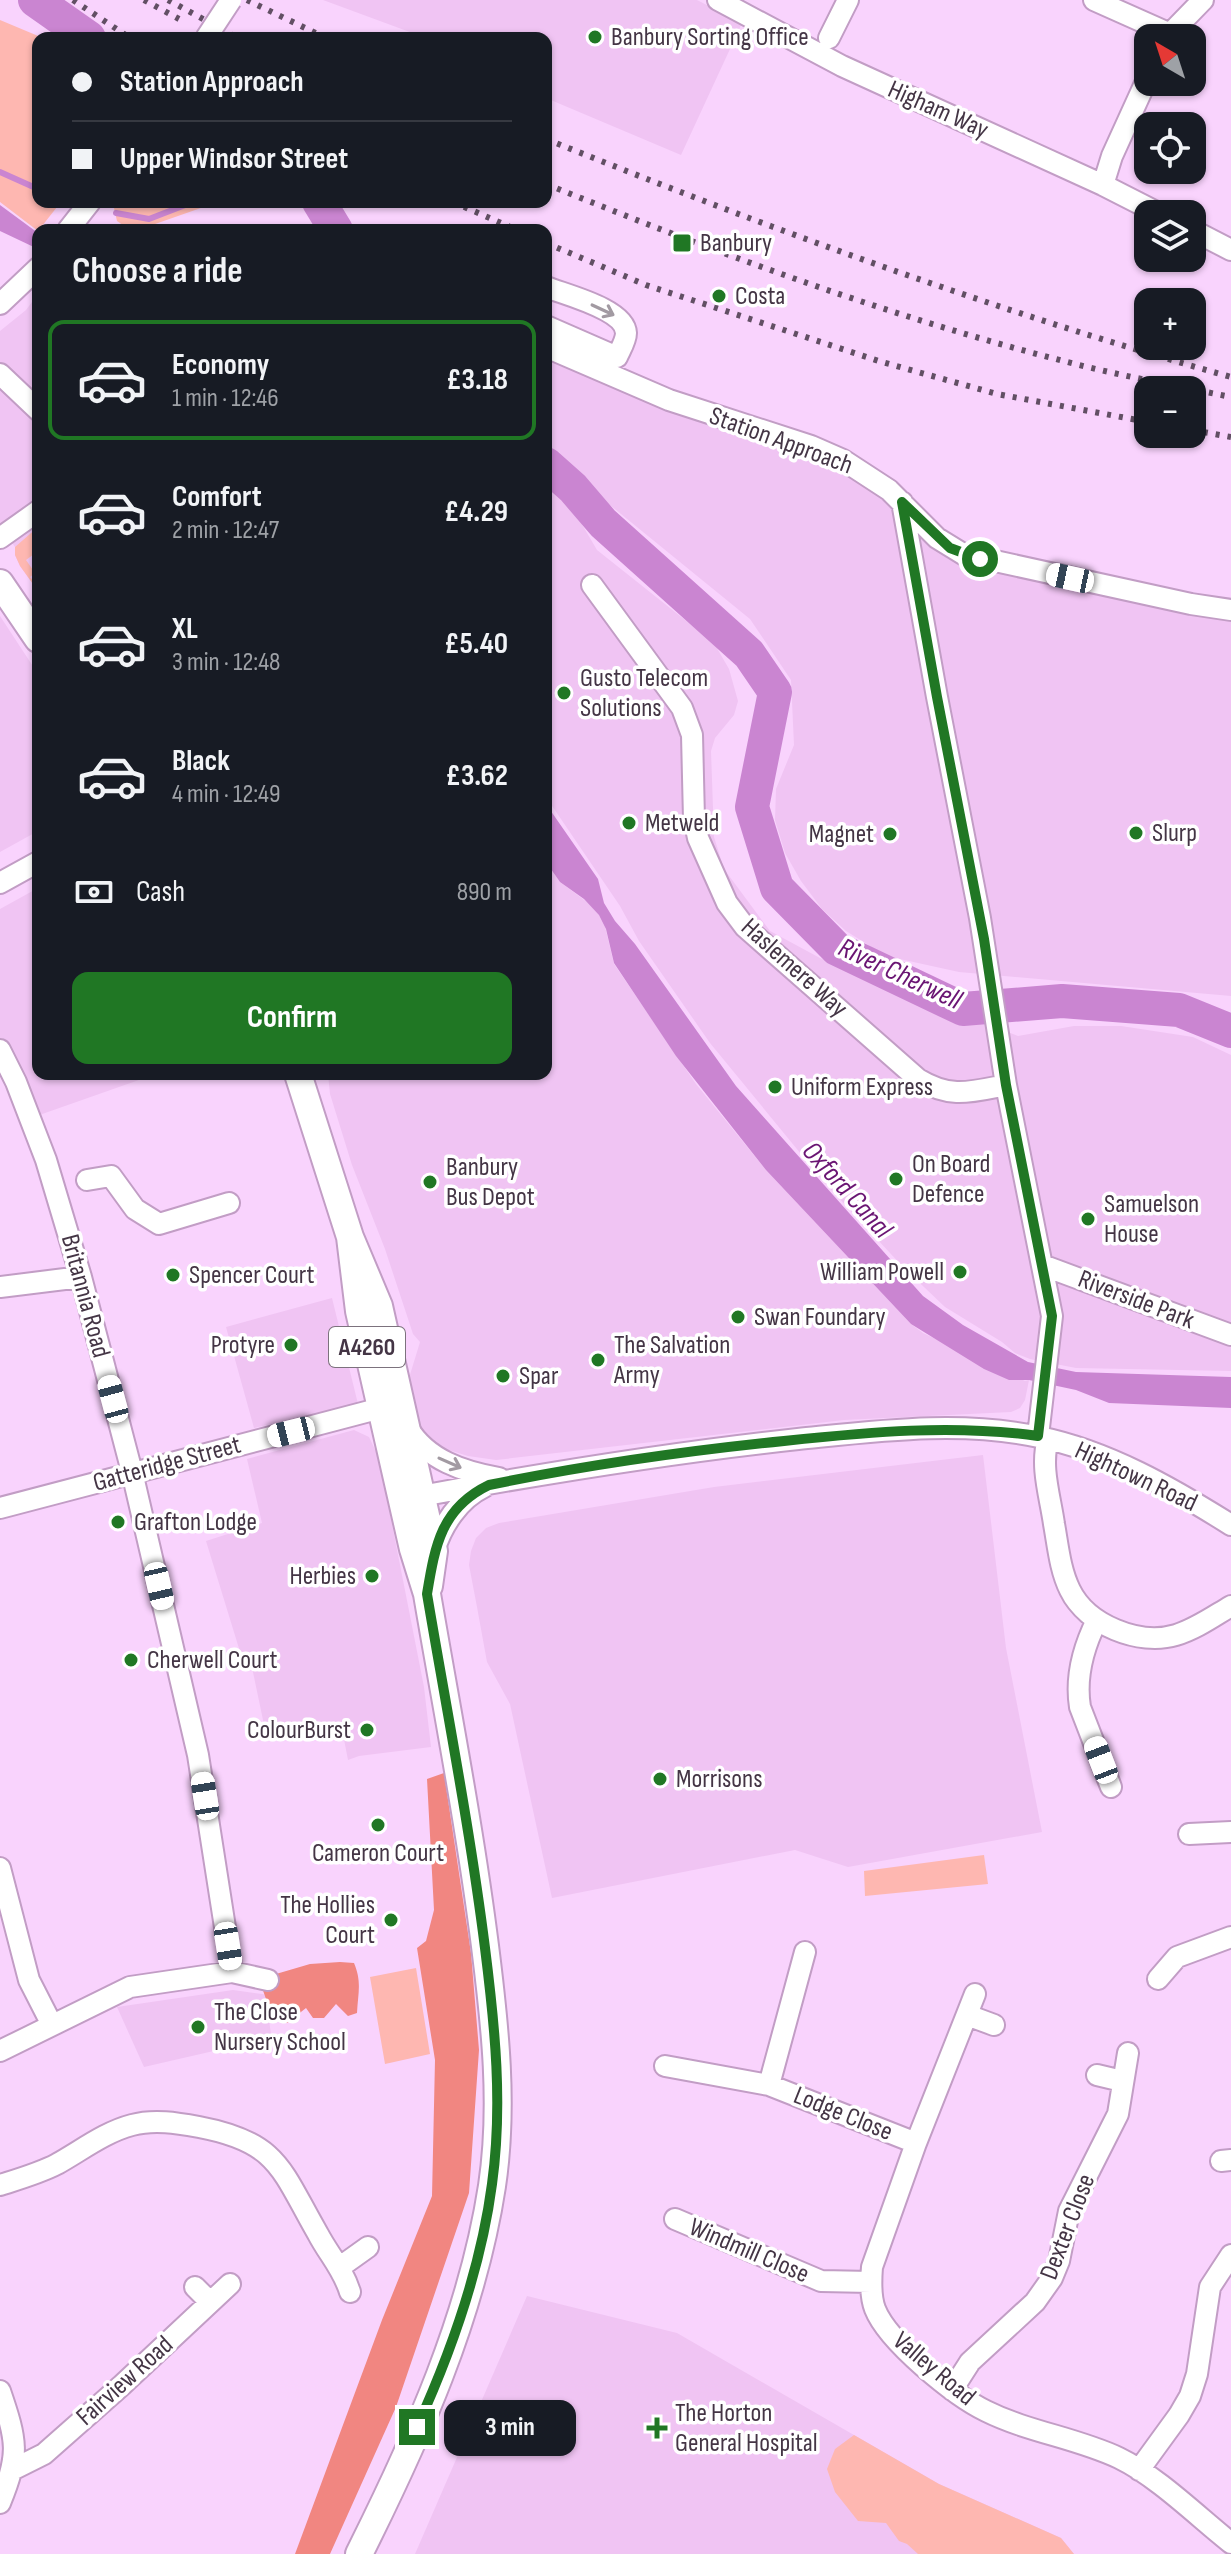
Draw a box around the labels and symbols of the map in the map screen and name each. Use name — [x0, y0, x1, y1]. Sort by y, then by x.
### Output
place label: Banbury Sorting Office — [611, 22, 809, 53]
north arrow — [1134, 24, 1206, 96]
marker: Banbury Sorting Office — [586, 28, 604, 46]
street label: Higham Way — [883, 74, 993, 146]
place label: Banbury — [700, 228, 772, 259]
marker: Banbury — [671, 232, 693, 254]
place label: Costa — [735, 281, 785, 312]
marker: Costa — [710, 287, 728, 305]
one-way arrow — [590, 303, 614, 318]
street label: Station Approach — [705, 401, 857, 481]
route start — [962, 541, 998, 577]
car — [1044, 561, 1096, 595]
place label: Gusto Telecom Solutions — [580, 663, 708, 724]
marker: Gusto Telecom Solutions — [555, 684, 573, 702]
place label: Metweld — [645, 808, 719, 839]
marker: Metweld — [620, 814, 638, 832]
place label: Slurp — [1152, 818, 1197, 849]
place label: Magnet — [809, 819, 874, 850]
marker: Slurp — [1127, 824, 1145, 842]
marker: Magnet — [881, 825, 899, 843]
street label: Haslemere Way — [734, 912, 854, 1024]
water label: River Cherwell — [833, 931, 968, 1017]
place label: Uniform Express — [791, 1072, 933, 1103]
marker: Uniform Express — [766, 1078, 784, 1096]
water label: Oxford Canal — [795, 1135, 900, 1246]
place label: On Board Defence — [912, 1149, 990, 1210]
place label: Banbury Bus Depot — [446, 1152, 535, 1213]
marker: On Board Defence — [887, 1170, 905, 1188]
marker: Banbury Bus Depot — [421, 1173, 439, 1191]
place label: Samuelson House — [1104, 1189, 1199, 1250]
marker: Samuelson House — [1079, 1210, 1097, 1228]
street label: Britannia Road — [54, 1231, 116, 1361]
place label: William Powell — [820, 1257, 944, 1288]
place label: Spencer Court — [189, 1260, 315, 1291]
marker: William Powell — [951, 1263, 969, 1281]
street label: Riverside Park — [1074, 1264, 1198, 1336]
marker: Spencer Court — [164, 1266, 182, 1284]
place label: Swan Foundary — [754, 1302, 885, 1333]
marker: Swan Foundary — [729, 1308, 747, 1326]
road number: A4260 — [329, 1327, 405, 1367]
place label: Protyre — [211, 1330, 275, 1361]
place label: The Salvation Army — [613, 1330, 730, 1391]
marker: Protyre — [282, 1336, 300, 1354]
marker: The Salvation Army — [589, 1351, 607, 1369]
place label: Spar — [519, 1361, 559, 1392]
marker: Spar — [494, 1367, 512, 1385]
car — [95, 1373, 131, 1425]
car — [265, 1415, 317, 1449]
street label: Gatteridge Street — [90, 1429, 244, 1499]
street label: Hightown Road — [1070, 1435, 1202, 1519]
one-way arrow — [437, 1457, 462, 1472]
place label: Grafton Lodge — [134, 1507, 257, 1538]
marker: Grafton Lodge — [109, 1513, 127, 1531]
car — [142, 1560, 176, 1612]
place label: Herbies — [289, 1561, 356, 1592]
marker: Herbies — [363, 1567, 381, 1585]
place label: Cherwell Court — [147, 1645, 278, 1676]
marker: Cherwell Court — [122, 1651, 140, 1669]
place label: ColourBurst — [247, 1715, 351, 1746]
marker: ColourBurst — [358, 1721, 376, 1739]
car — [1081, 1733, 1121, 1787]
place label: Morrisons — [676, 1764, 763, 1795]
car — [189, 1770, 221, 1822]
marker: Morrisons — [651, 1770, 669, 1788]
marker: Cameron Court — [369, 1816, 387, 1834]
place label: Cameron Court — [312, 1838, 444, 1869]
place label: The Hollies Court — [280, 1890, 375, 1951]
marker: The Hollies Court — [382, 1911, 400, 1929]
car — [212, 1920, 244, 1972]
place label: The Close Nursery School — [214, 1997, 346, 2058]
marker: The Close Nursery School — [189, 2018, 207, 2036]
street label: Lodge Close — [789, 2080, 897, 2148]
street label: Dexter Close — [1034, 2170, 1102, 2284]
street label: Windmill Close — [684, 2212, 814, 2290]
street label: Valley Road — [886, 2326, 982, 2412]
street label: Fairview Road — [70, 2330, 180, 2432]
place label: The Horton General Hospital — [675, 2398, 818, 2459]
callout: 3 min — [445, 2399, 577, 2455]
route end — [399, 2409, 435, 2445]
marker: The Horton General Hospital — [646, 2417, 668, 2439]

